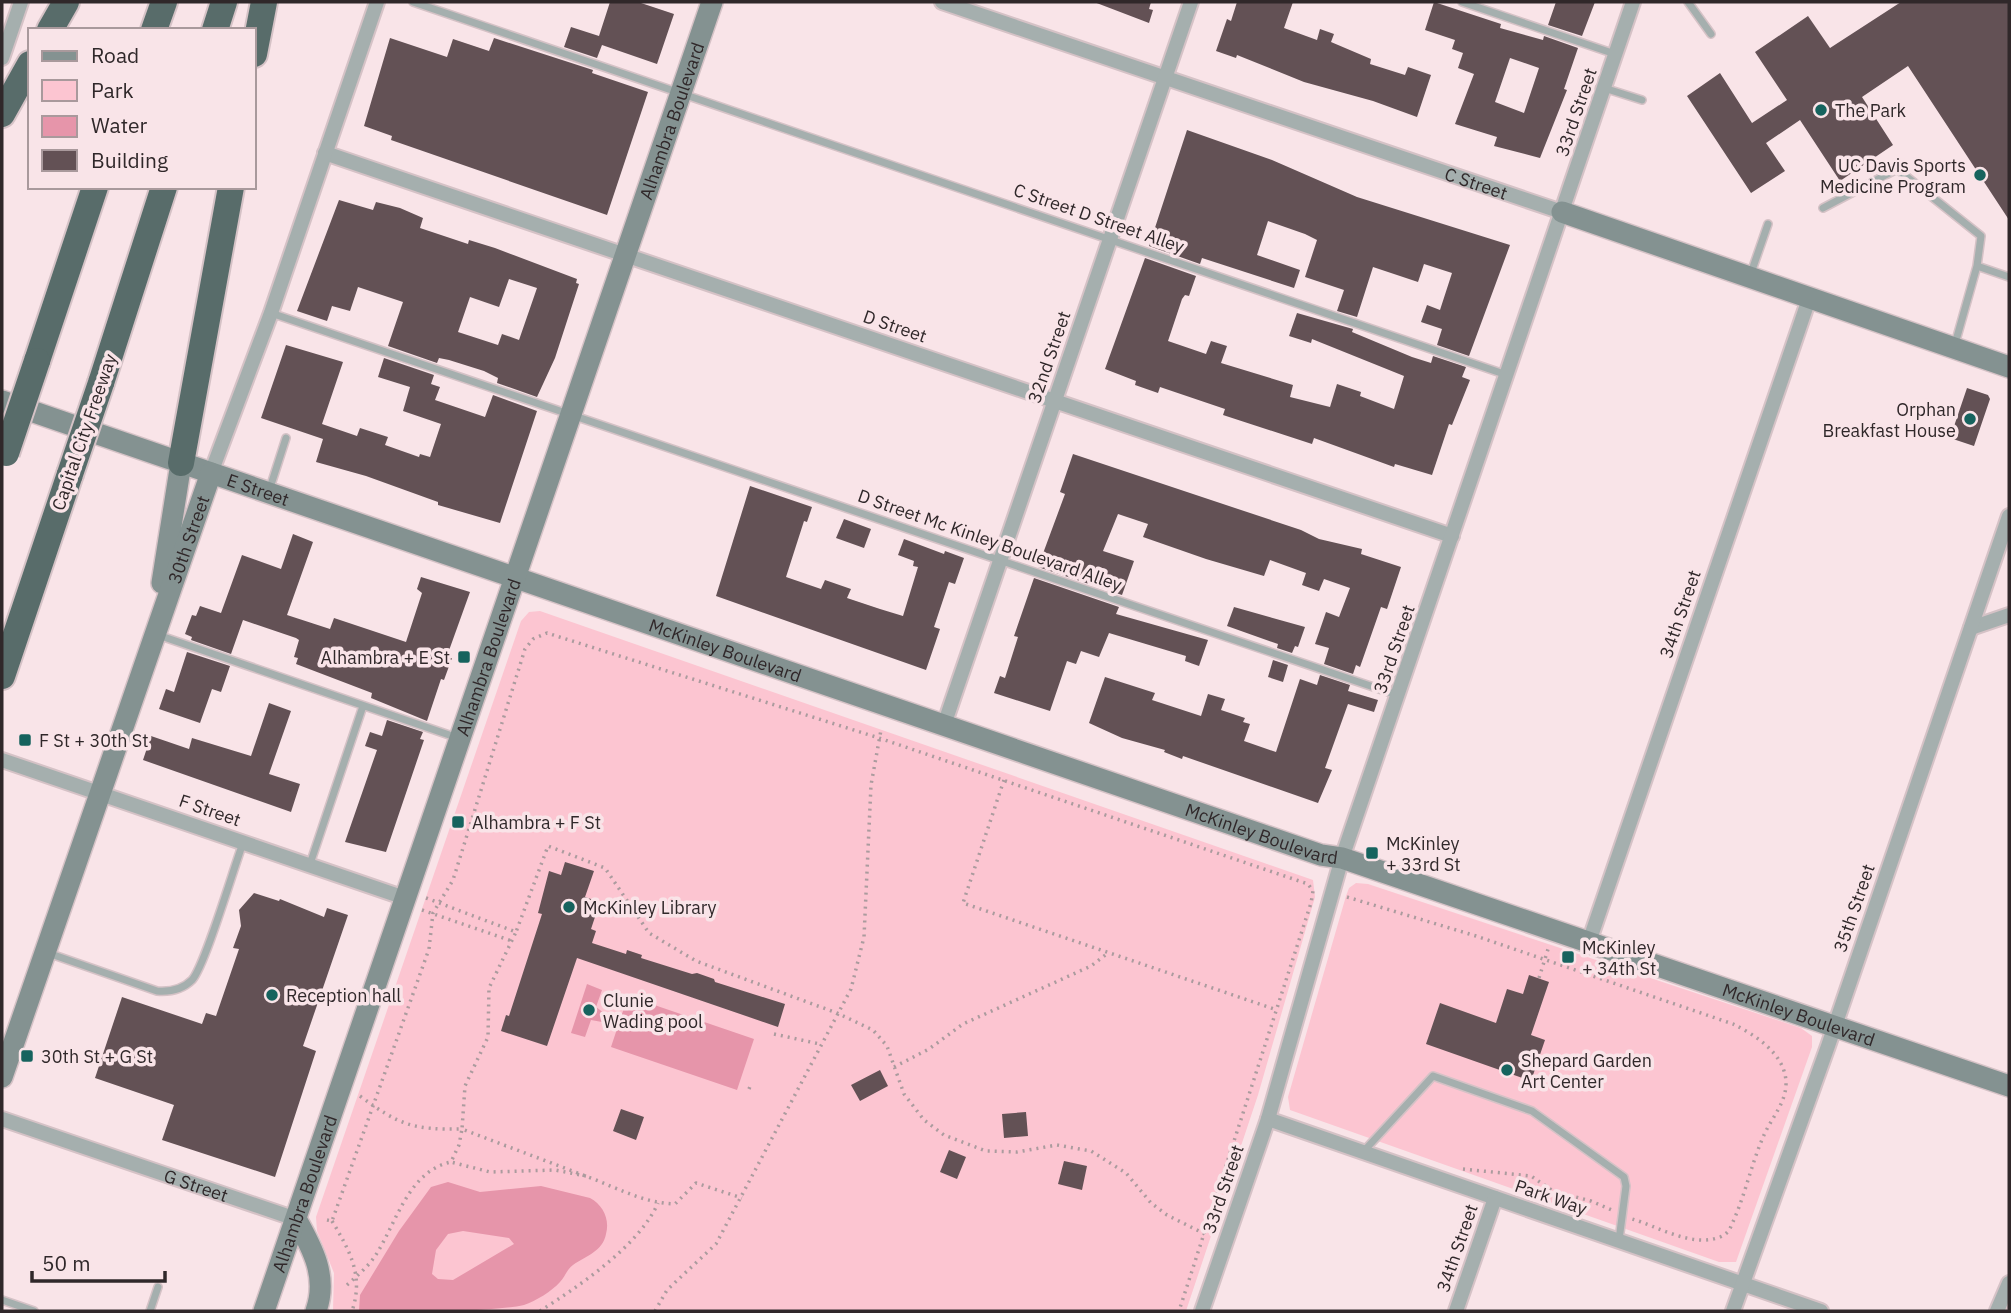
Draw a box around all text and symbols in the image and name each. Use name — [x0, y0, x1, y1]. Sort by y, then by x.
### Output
legend — [28, 28, 256, 189]
street label: Alhambra Boulevard — [634, 39, 709, 203]
text: Road — [91, 41, 139, 69]
street label: 33rd Street — [1550, 65, 1602, 159]
text: Park — [91, 76, 134, 104]
place label: The Park — [1835, 99, 1907, 122]
marker: The Park — [1813, 102, 1829, 118]
text: Water — [91, 111, 148, 139]
text: Building — [91, 146, 168, 174]
place label: UC Davis Sports Medicine Program — [1820, 154, 1966, 198]
street label: C Street — [1442, 162, 1511, 204]
marker: UC Davis Sports Medicine Program — [1972, 167, 1988, 183]
street label: C Street D Street Alley — [1011, 178, 1187, 258]
street label: D Street — [860, 304, 930, 348]
street label: 32nd Street — [1023, 308, 1075, 406]
street label: Capital City Freeway — [46, 351, 122, 513]
place label: Orphan Breakfast House — [1822, 398, 1956, 442]
marker: Orphan Breakfast House — [1962, 411, 1978, 427]
street label: E Street — [224, 468, 292, 511]
street label: D Street Mc Kinley Boulevard Alley — [855, 484, 1125, 596]
street label: 30th Street — [162, 492, 214, 586]
street label: 34th Street — [1654, 567, 1706, 661]
street label: Alhambra Boulevard — [450, 575, 525, 739]
street label: 33rd Street — [1368, 602, 1420, 696]
street label: McKinley Boulevard — [646, 613, 805, 687]
place label: Alhambra + E St — [321, 646, 450, 669]
marker: Alhambra + E St — [456, 649, 472, 665]
place label: F St + 30th St — [39, 729, 149, 752]
marker: F St + 30th St — [17, 732, 33, 748]
street label: F Street — [176, 789, 244, 831]
street label: McKinley Boulevard — [1182, 798, 1339, 869]
place label: Alhambra + F St — [472, 811, 601, 834]
marker: Alhambra + F St — [450, 814, 466, 830]
place label: McKinley + 33rd St — [1386, 832, 1461, 876]
marker: McKinley + 33rd St — [1364, 845, 1380, 861]
street label: 35th Street — [1828, 861, 1880, 955]
place label: McKinley Library — [583, 896, 717, 919]
marker: McKinley Library — [561, 899, 577, 915]
place label: McKinley + 34th St — [1582, 936, 1656, 980]
marker: McKinley + 34th St — [1560, 949, 1576, 965]
street label: McKinley Boulevard — [1720, 977, 1878, 1051]
place label: Reception hall — [286, 984, 401, 1007]
marker: Reception hall — [264, 987, 280, 1003]
place label: Clunie Wading pool — [603, 989, 703, 1033]
marker: Clunie Wading pool — [581, 1002, 597, 1018]
place label: 30th St + G St — [41, 1045, 153, 1068]
marker: 30th St + G St — [19, 1048, 35, 1064]
place label: Shepard Garden Art Center — [1521, 1049, 1652, 1093]
marker: Shepard Garden Art Center — [1499, 1062, 1515, 1078]
street label: Alhambra Boulevard — [267, 1112, 342, 1275]
street label: 33rd Street — [1197, 1142, 1249, 1236]
street label: G Street — [161, 1163, 231, 1207]
street label: Park Way — [1512, 1174, 1590, 1220]
street label: 34th Street — [1431, 1201, 1483, 1295]
scale bar — [32, 1240, 164, 1284]
text: 50 m — [42, 1249, 91, 1277]

